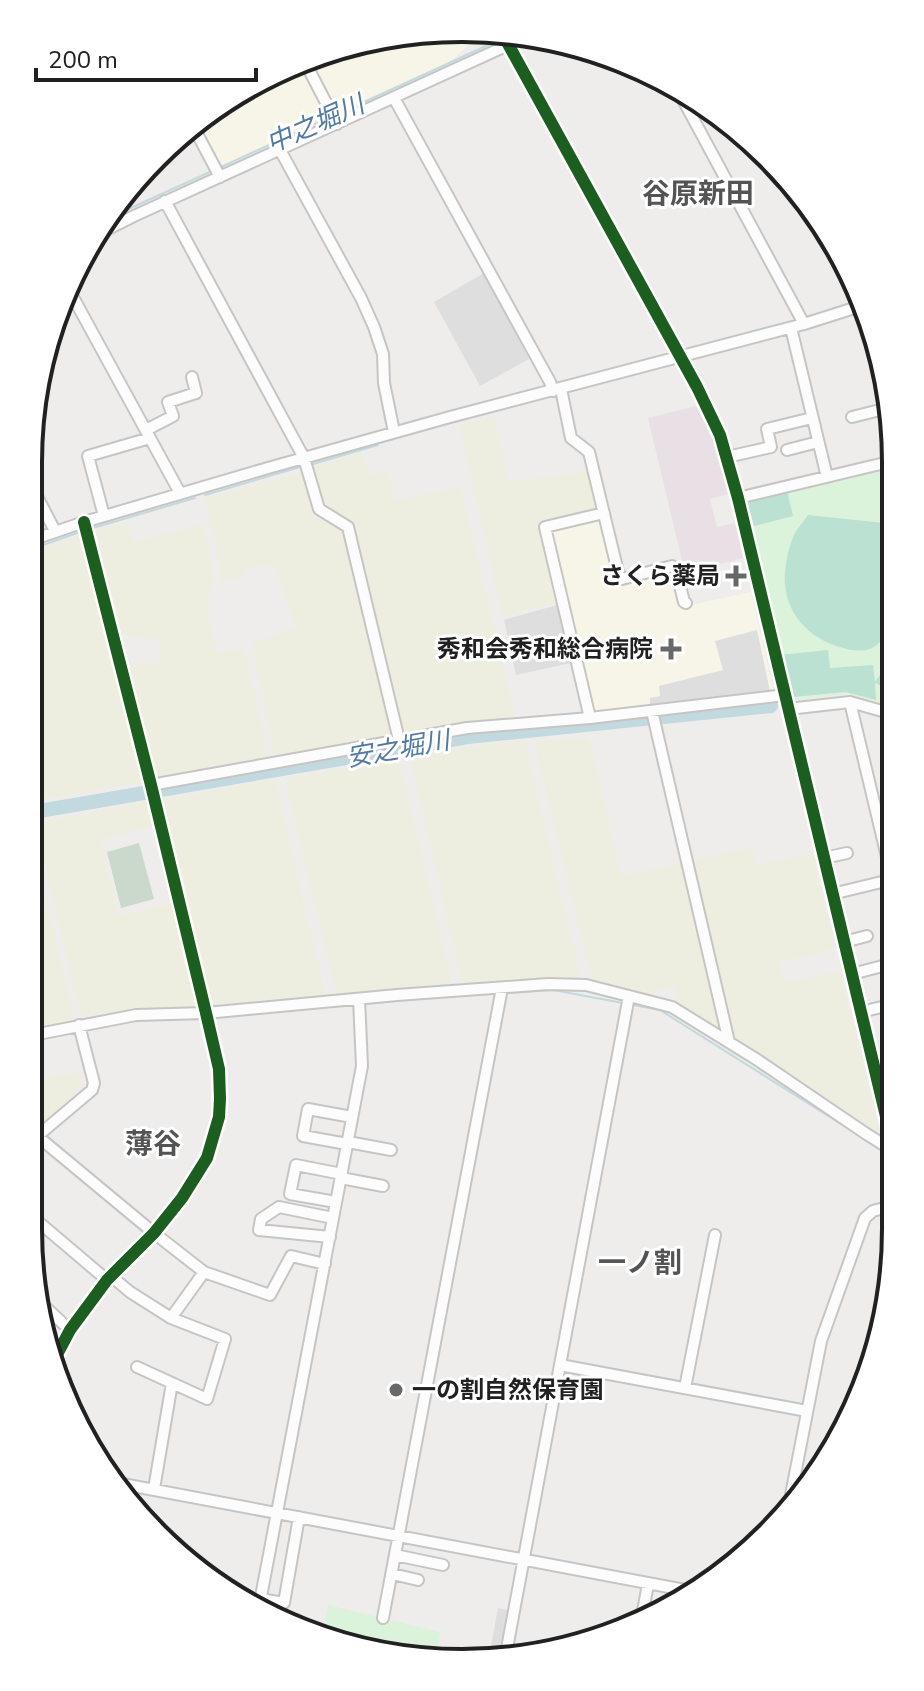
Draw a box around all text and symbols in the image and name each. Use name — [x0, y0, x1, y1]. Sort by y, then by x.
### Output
scale bar — [36, 32, 256, 82]
text: 200 m — [48, 44, 118, 76]
water label: 中之堀川 — [260, 86, 372, 161]
district label: 谷原新田 — [642, 175, 754, 213]
place label: さくら薬局 — [600, 560, 720, 592]
marker: さくら薬局 — [727, 567, 745, 585]
place label: 秀和会秀和総合病院 — [437, 633, 653, 665]
marker: 秀和会秀和総合病院 — [660, 638, 682, 660]
water label: 安之堀川 — [344, 722, 455, 775]
district label: 薄谷 — [125, 1125, 181, 1163]
district label: 一ノ割 — [598, 1244, 682, 1282]
place label: 一の割自然保育園 — [412, 1374, 604, 1406]
marker: 一の割自然保育園 — [387, 1381, 405, 1399]

